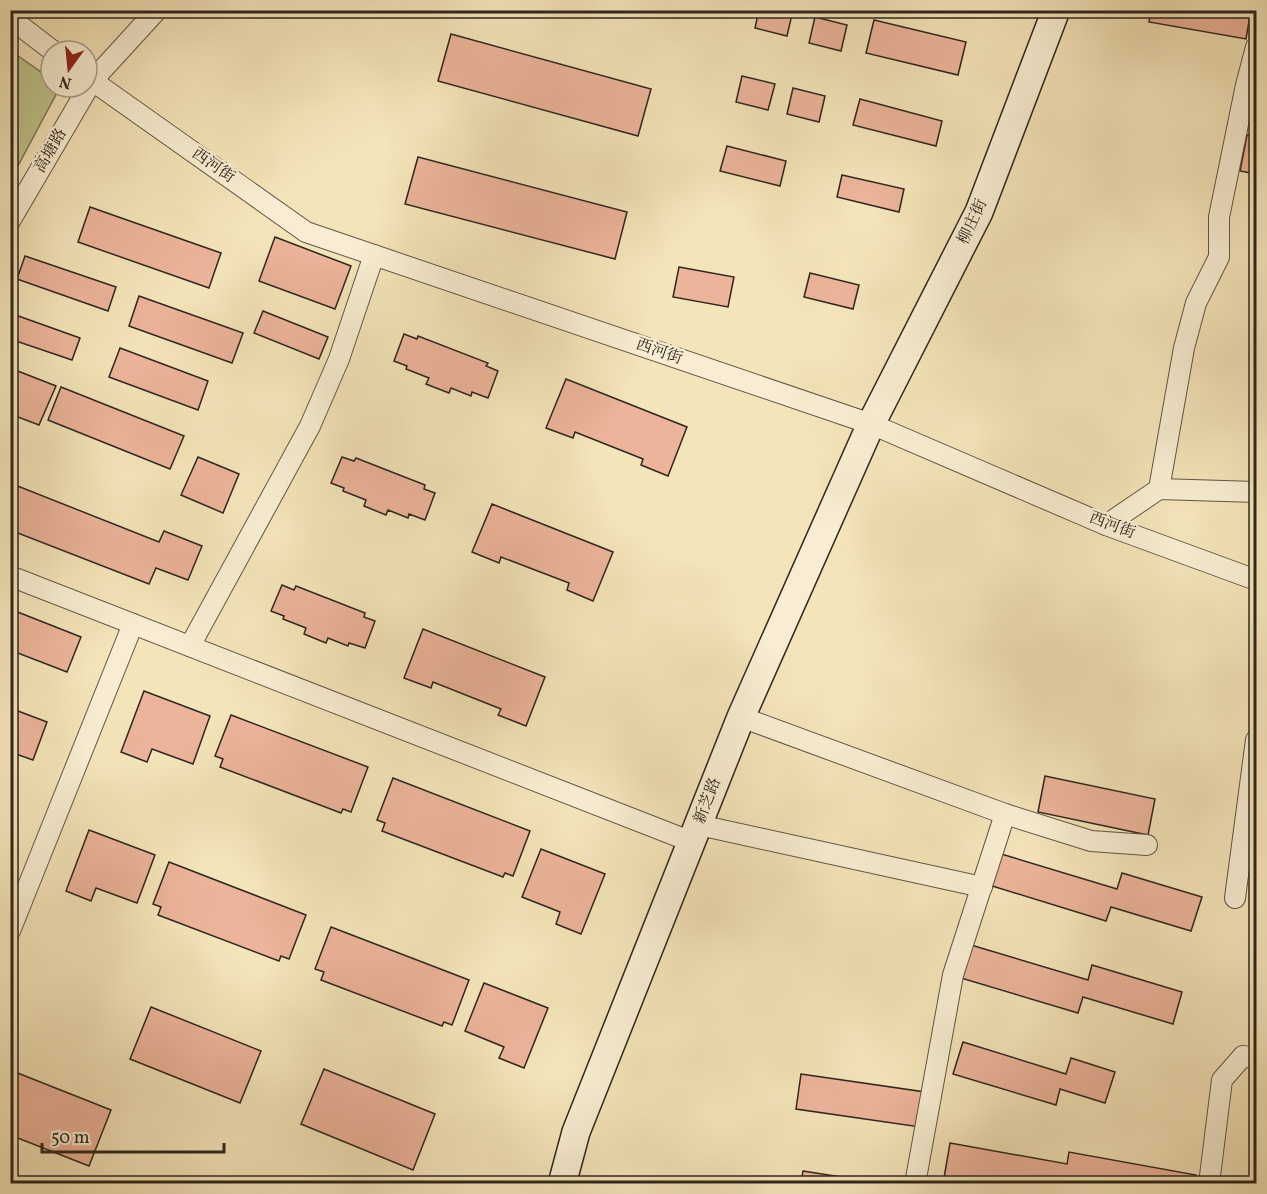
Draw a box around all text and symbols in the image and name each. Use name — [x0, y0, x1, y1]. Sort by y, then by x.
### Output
north arrow — [39, 39, 99, 99]
text: N — [57, 69, 74, 94]
street label: 高塘路 — [29, 125, 73, 177]
street label: 西河街 — [187, 143, 239, 189]
street label: 柳庄街 — [953, 196, 993, 248]
street label: 西河街 — [633, 334, 685, 370]
street label: 西河街 — [1086, 507, 1138, 545]
street label: 新芝路 — [689, 775, 727, 827]
scale bar — [42, 1116, 224, 1154]
text: 50 m — [51, 1126, 90, 1151]

